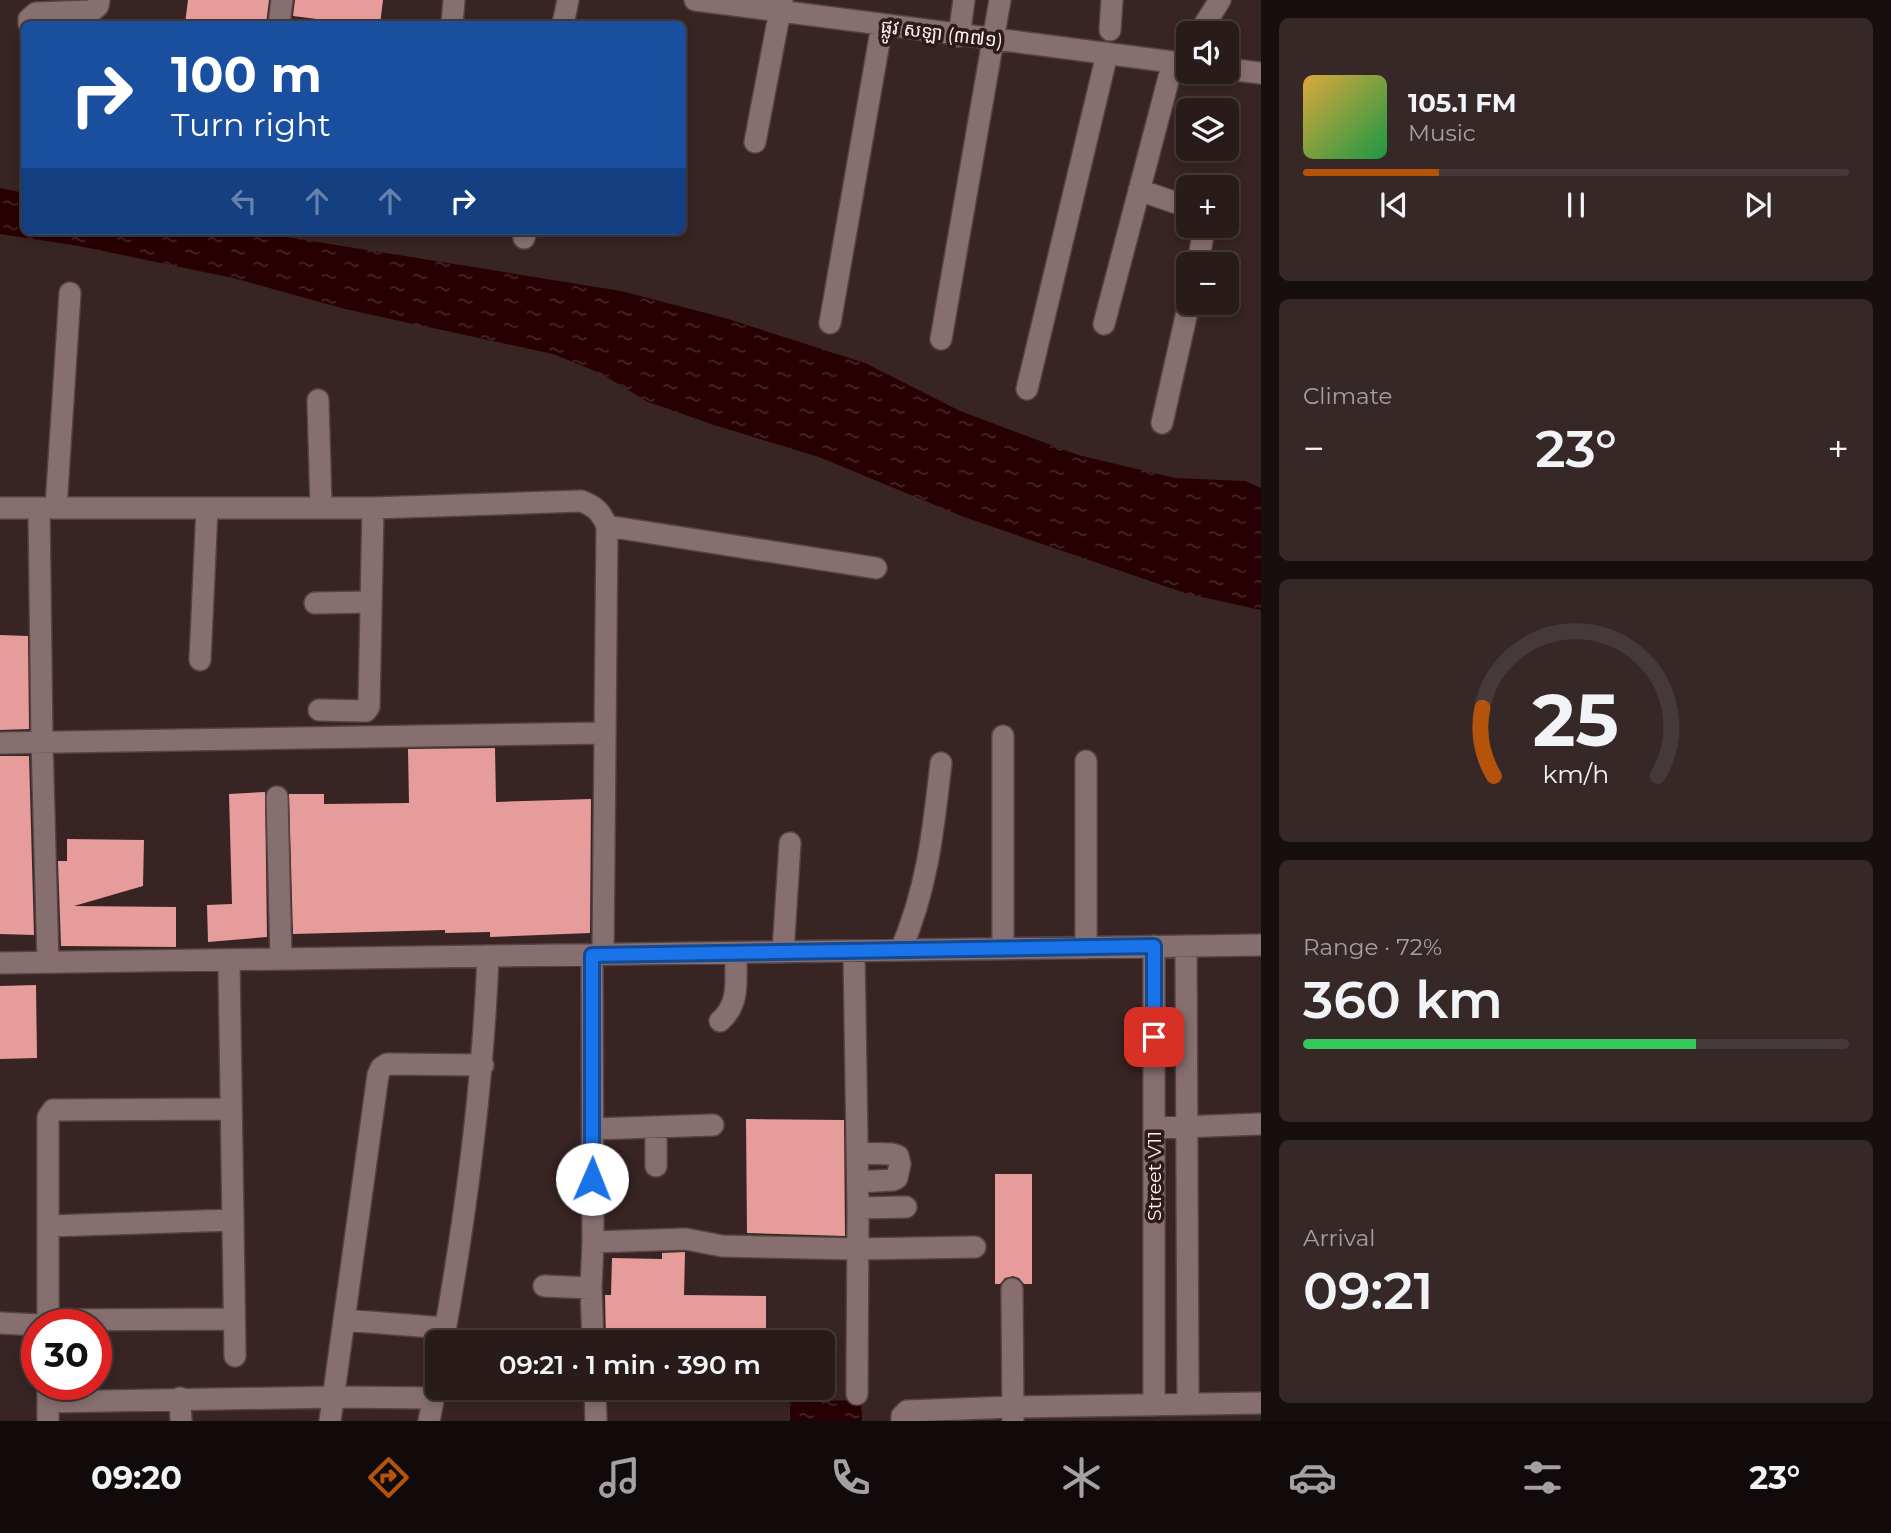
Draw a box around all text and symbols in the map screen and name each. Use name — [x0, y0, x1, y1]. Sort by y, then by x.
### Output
street label: ផ្លូវ សឡា (៣៧១) — [879, 15, 1004, 58]
map controls — [1176, 21, 1239, 315]
button: sound — [1176, 21, 1239, 84]
text: 100 m — [171, 45, 322, 104]
icon: right — [56, 49, 147, 140]
text: 105.1 FM — [1408, 87, 1517, 119]
button: layers — [1176, 98, 1239, 161]
text: Turn right — [171, 105, 331, 144]
text: Music — [1408, 119, 1476, 147]
button: + — [1176, 175, 1239, 238]
icon: left — [225, 182, 263, 220]
icon: ahead — [298, 182, 336, 220]
icon: ahead — [371, 182, 409, 220]
icon: right — [444, 182, 482, 220]
icon: previous — [1375, 186, 1413, 224]
icon: pause — [1557, 186, 1595, 224]
icon: next — [1739, 186, 1777, 224]
button: − — [1176, 252, 1239, 315]
text: Climate — [1303, 382, 1392, 410]
text: 23° — [1535, 417, 1617, 480]
text: − — [1303, 425, 1325, 472]
text: + — [1827, 425, 1849, 472]
text: 25 — [1533, 677, 1619, 765]
text: km/h — [1543, 759, 1609, 789]
text: Range · 72% — [1303, 933, 1442, 961]
text: 360 km — [1303, 968, 1503, 1031]
pin — [1124, 1007, 1184, 1067]
icon: arrive — [1135, 1018, 1173, 1056]
street label: Street V11 — [1143, 1131, 1166, 1221]
position arrow — [555, 1142, 629, 1216]
text: Arrival — [1303, 1224, 1376, 1252]
text: 09:21 — [1303, 1259, 1433, 1322]
speed limit sign: 30 — [21, 1309, 112, 1400]
text: 09:21 · 1 min · 390 m — [499, 1349, 761, 1381]
icon: directions — [364, 1453, 413, 1502]
icon: music — [595, 1453, 644, 1502]
icon: phone — [826, 1453, 875, 1502]
icon: climate — [1057, 1453, 1106, 1502]
icon: car — [1288, 1453, 1337, 1502]
icon: filters — [1518, 1453, 1567, 1502]
text: 09:20 — [91, 1458, 182, 1497]
text: 23° — [1749, 1458, 1800, 1497]

